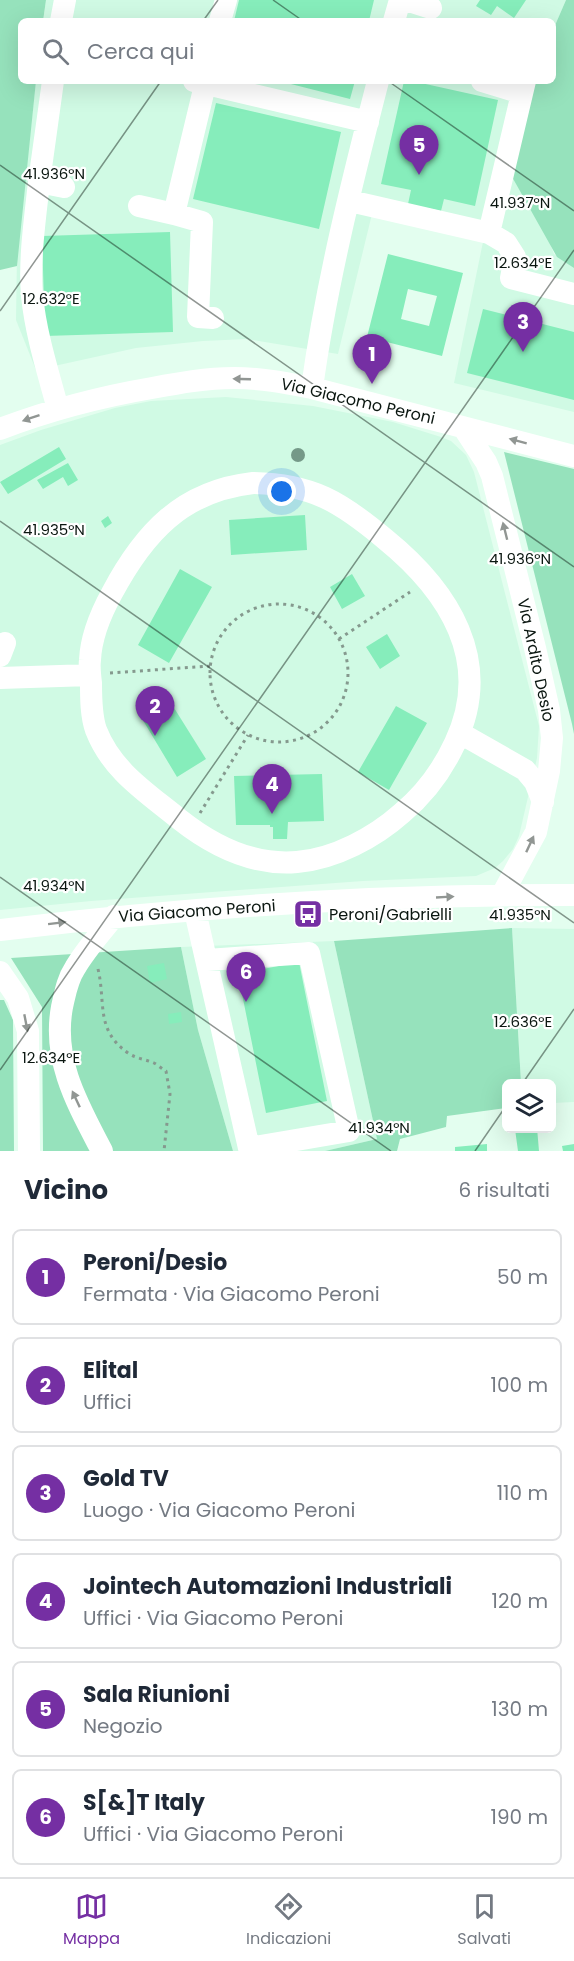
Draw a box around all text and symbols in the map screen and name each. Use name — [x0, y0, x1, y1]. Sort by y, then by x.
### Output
search box — [18, 18, 556, 84]
icon: search — [39, 35, 72, 68]
text: Cerca qui — [87, 36, 194, 67]
pin: 5 — [400, 126, 438, 175]
text: 41.936°N — [23, 163, 85, 184]
text: 41.937°N — [490, 192, 550, 213]
text: 12.634°E — [494, 252, 552, 273]
text: 12.632°E — [22, 288, 80, 309]
pin: 3 — [504, 302, 542, 352]
pin: 1 — [352, 334, 392, 384]
street label: Via Giacomo Peroni — [279, 372, 437, 430]
one-way arrow — [233, 374, 252, 383]
one-way arrow — [22, 414, 40, 423]
one-way arrow — [509, 436, 528, 446]
your location — [267, 477, 296, 506]
text: 41.935°N — [23, 519, 85, 540]
one-way arrow — [500, 522, 510, 540]
text: 41.936°N — [489, 548, 551, 569]
street label: Via Ardito Desio — [512, 596, 560, 724]
pin: 2 — [136, 686, 174, 736]
pin: 4 — [252, 764, 292, 814]
one-way arrow — [526, 835, 535, 852]
text: 41.934°N — [23, 875, 85, 896]
one-way arrow — [436, 893, 455, 902]
street label: Via Giacomo Peroni — [118, 894, 276, 928]
bus stop icon: Peroni/Gabrielli — [292, 898, 324, 930]
place label: Peroni/Gabrielli — [329, 903, 452, 926]
text: 41.935°N — [489, 904, 551, 925]
one-way arrow — [48, 918, 67, 928]
pin: 6 — [226, 952, 266, 1002]
text: 12.636°E — [494, 1011, 552, 1032]
one-way arrow — [22, 1014, 31, 1033]
text: 12.634°E — [22, 1047, 80, 1068]
map controls — [502, 1079, 556, 1133]
button: layers — [502, 1079, 556, 1133]
one-way arrow — [71, 1090, 80, 1107]
text: 41.934°N — [348, 1117, 410, 1138]
text: Vicino — [24, 1172, 108, 1208]
text: 6 risultati — [458, 1176, 550, 1204]
text: Peroni/Desio — [83, 1247, 227, 1278]
text: 1 — [42, 1263, 49, 1291]
text: 50 m — [497, 1263, 548, 1291]
text: Fermata · Via Giacomo Peroni — [83, 1280, 380, 1308]
text: Elital — [83, 1355, 138, 1386]
text: 2 — [40, 1371, 51, 1399]
text: 100 m — [491, 1371, 548, 1399]
text: Uffici — [83, 1388, 132, 1416]
text: Gold TV — [83, 1463, 169, 1494]
text: 3 — [39, 1479, 52, 1507]
text: 110 m — [497, 1479, 548, 1507]
text: Luogo · Via Giacomo Peroni — [83, 1496, 355, 1524]
text: Jointech Automazioni Industriali — [83, 1571, 452, 1602]
text: 4 — [39, 1587, 52, 1615]
text: 120 m — [492, 1587, 548, 1615]
text: Uffici · Via Giacomo Peroni — [83, 1604, 344, 1632]
text: Sala Riunioni — [83, 1679, 230, 1710]
text: 5 — [39, 1695, 52, 1723]
text: 130 m — [491, 1695, 548, 1723]
text: Negozio — [83, 1712, 163, 1740]
text: S[&]T Italy — [83, 1787, 205, 1818]
text: 6 — [39, 1803, 52, 1831]
text: 190 m — [491, 1803, 548, 1831]
text: Uffici · Via Giacomo Peroni — [83, 1820, 344, 1848]
tab: Mappa — [63, 1890, 120, 1951]
tab: Indicazioni — [246, 1890, 331, 1951]
tab: Salvati — [457, 1890, 511, 1951]

